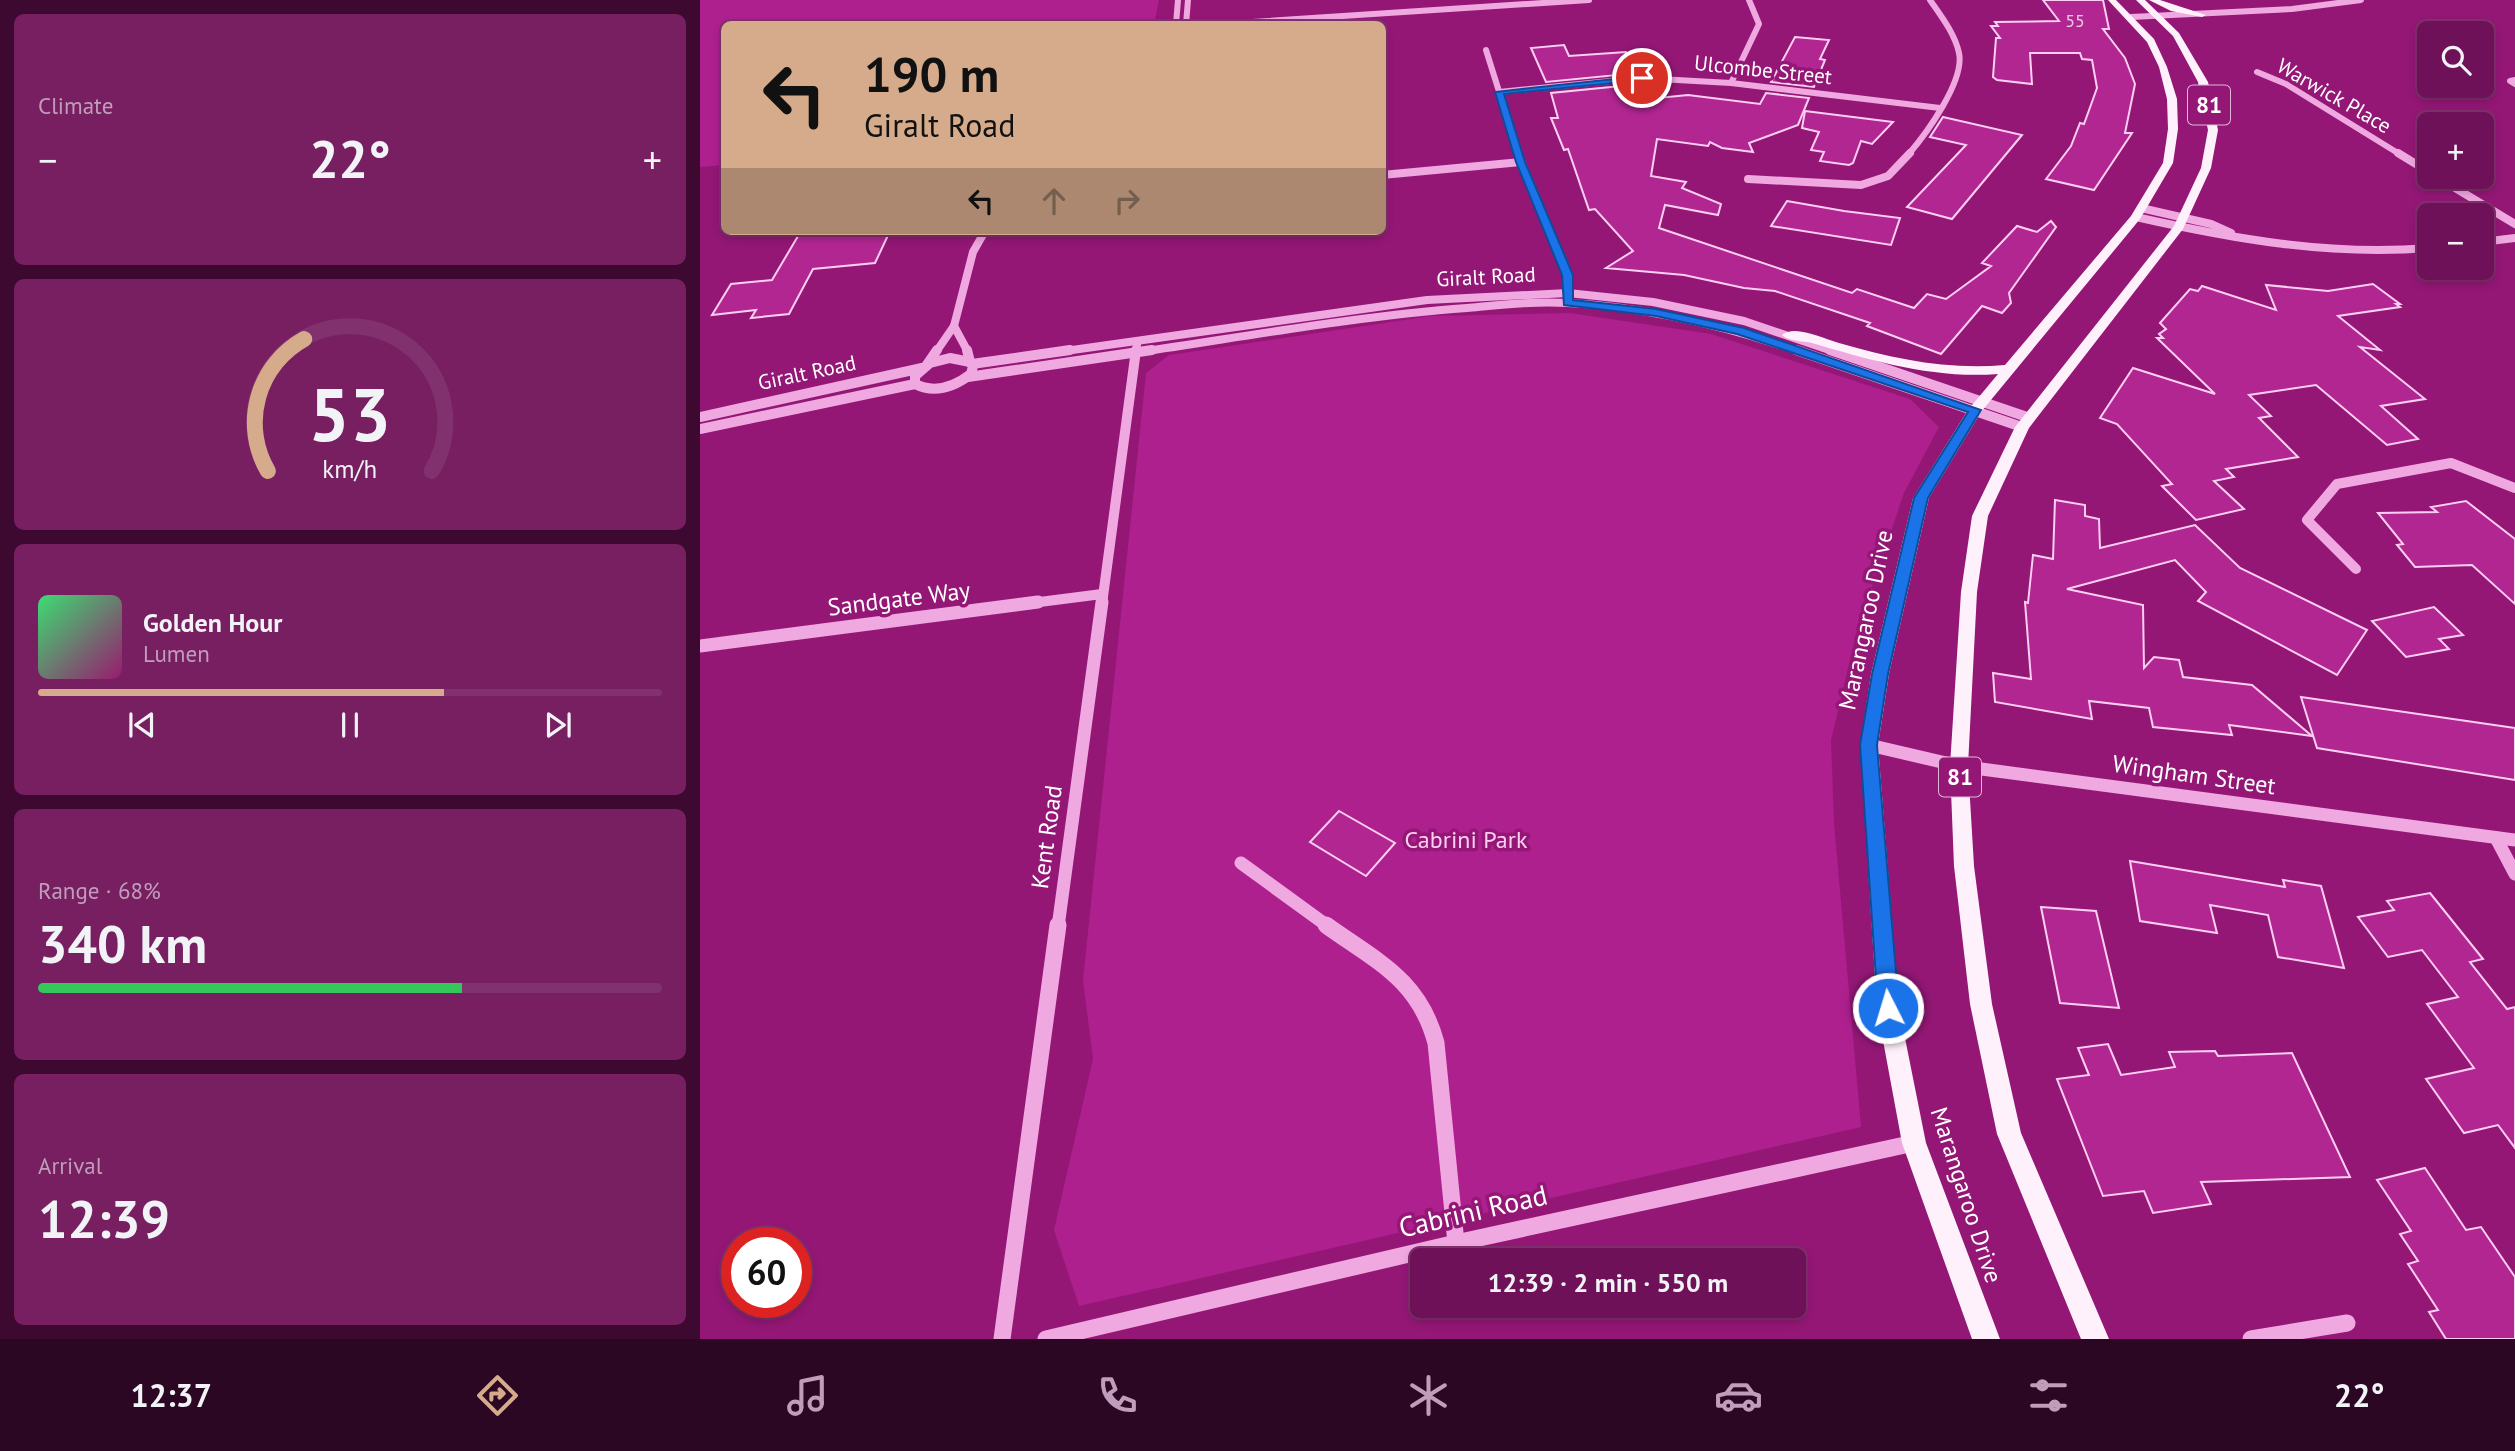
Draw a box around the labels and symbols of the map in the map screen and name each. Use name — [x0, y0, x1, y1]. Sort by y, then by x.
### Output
house number: 55 — [2065, 9, 2085, 32]
pin — [1612, 48, 1672, 108]
street label: Ulcombe Street — [1693, 49, 1833, 90]
street label: Warwick Place — [2272, 52, 2396, 139]
road number: 81 — [2188, 86, 2230, 124]
street label: Giralt Road — [1436, 260, 1536, 293]
street label: Giralt Road — [755, 349, 858, 396]
street label: Marangaroo Drive — [1831, 527, 1900, 713]
street label: Sandgate Way — [826, 574, 972, 623]
street label: Wingham Street — [2110, 748, 2278, 801]
road number: 81 — [1939, 758, 1981, 796]
street label: Kent Road — [1024, 783, 1069, 891]
park label: Cabrini Park — [1405, 824, 1528, 855]
position arrow — [1851, 971, 1925, 1045]
street label: Marangaroo Drive — [1923, 1103, 2009, 1287]
street label: Cabrini Road — [1395, 1175, 1551, 1246]
speed limit sign: 60 — [721, 1227, 812, 1318]

